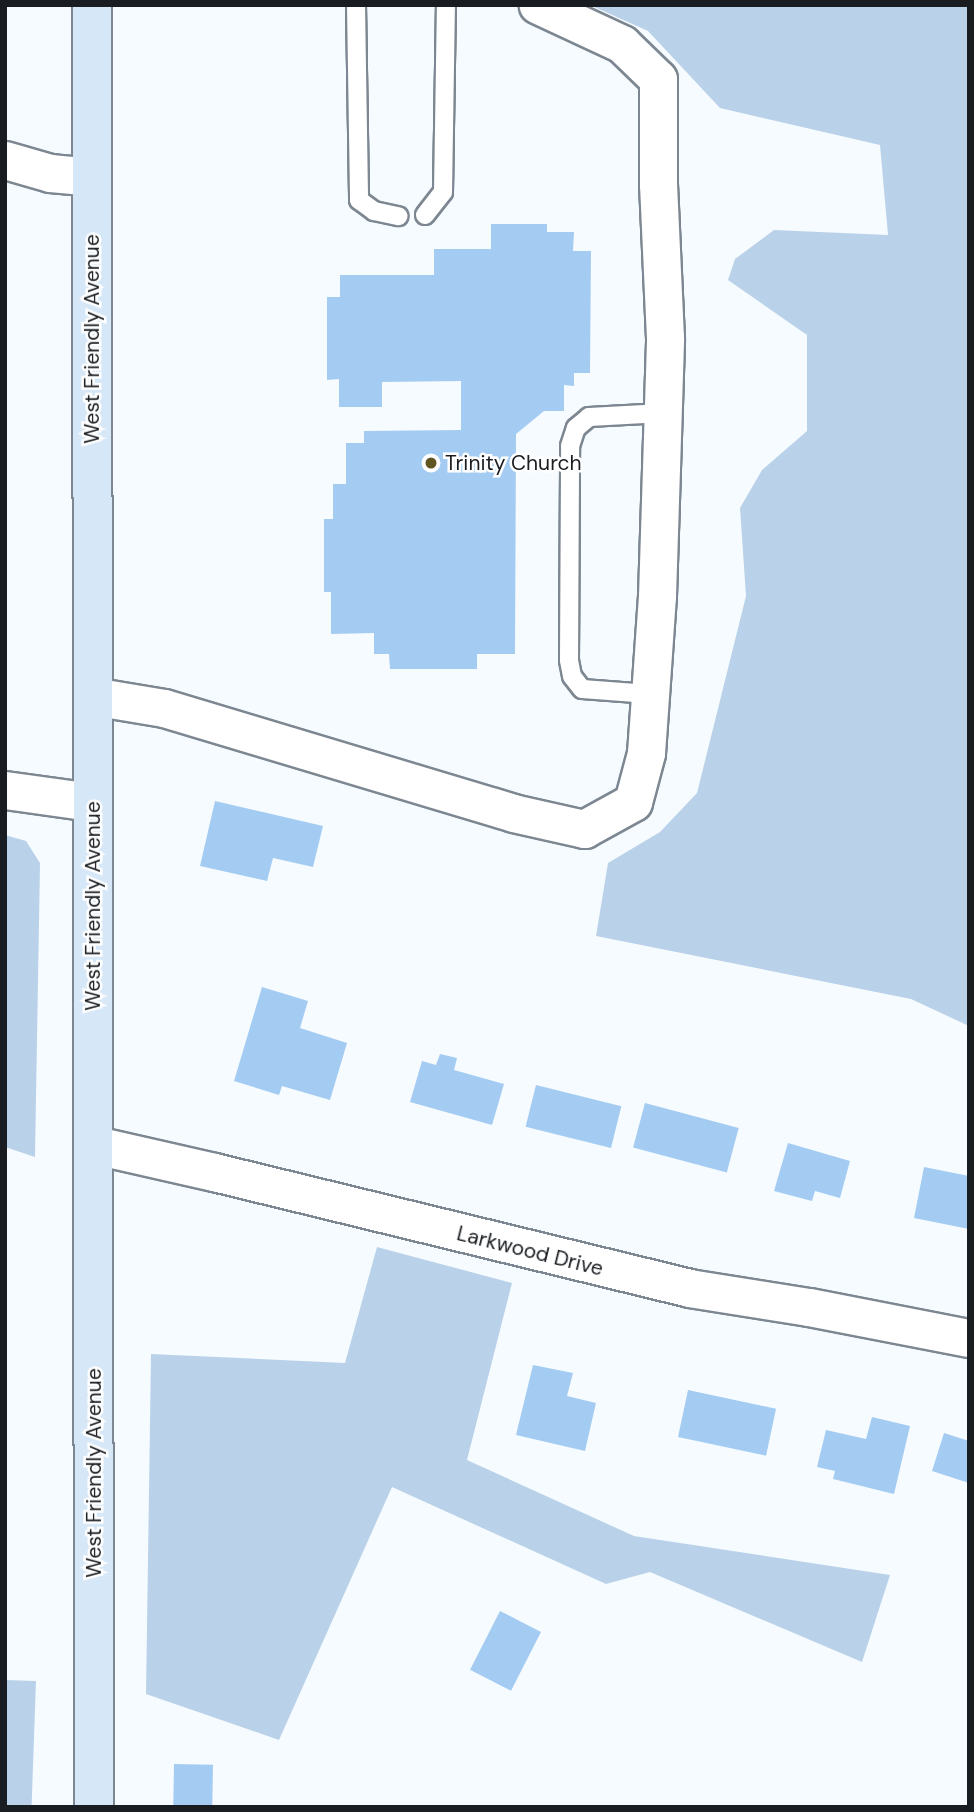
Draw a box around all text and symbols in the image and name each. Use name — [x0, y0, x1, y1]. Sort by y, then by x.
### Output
street label: West Friendly Avenue — [79, 234, 105, 444]
place label: Trinity Church — [445, 450, 582, 476]
marker: Trinity Church — [423, 455, 439, 471]
street label: West Friendly Avenue — [80, 801, 106, 1011]
street label: Larkwood Drive — [454, 1221, 606, 1281]
street label: West Friendly Avenue — [81, 1368, 107, 1578]

